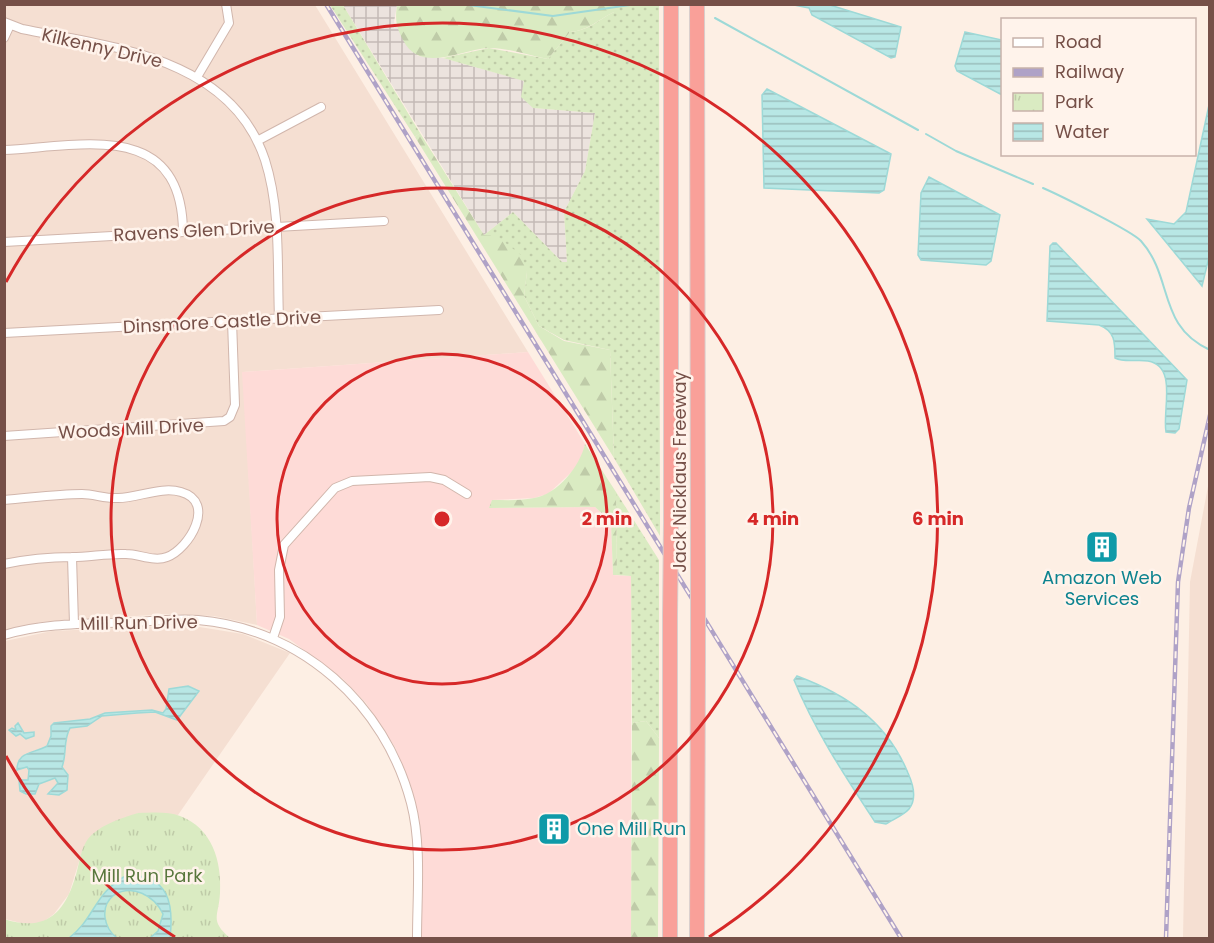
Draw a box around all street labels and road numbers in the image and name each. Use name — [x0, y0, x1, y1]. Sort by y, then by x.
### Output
street label: Kilkenny Drive — [39, 21, 165, 74]
street label: Ravens Glen Drive — [113, 214, 275, 247]
street label: Dinsmore Castle Drive — [122, 304, 322, 339]
street label: Jack Nicklaus Freeway — [667, 371, 692, 573]
street label: Woods Mill Drive — [58, 412, 204, 445]
street label: Mill Run Drive — [80, 609, 198, 636]

